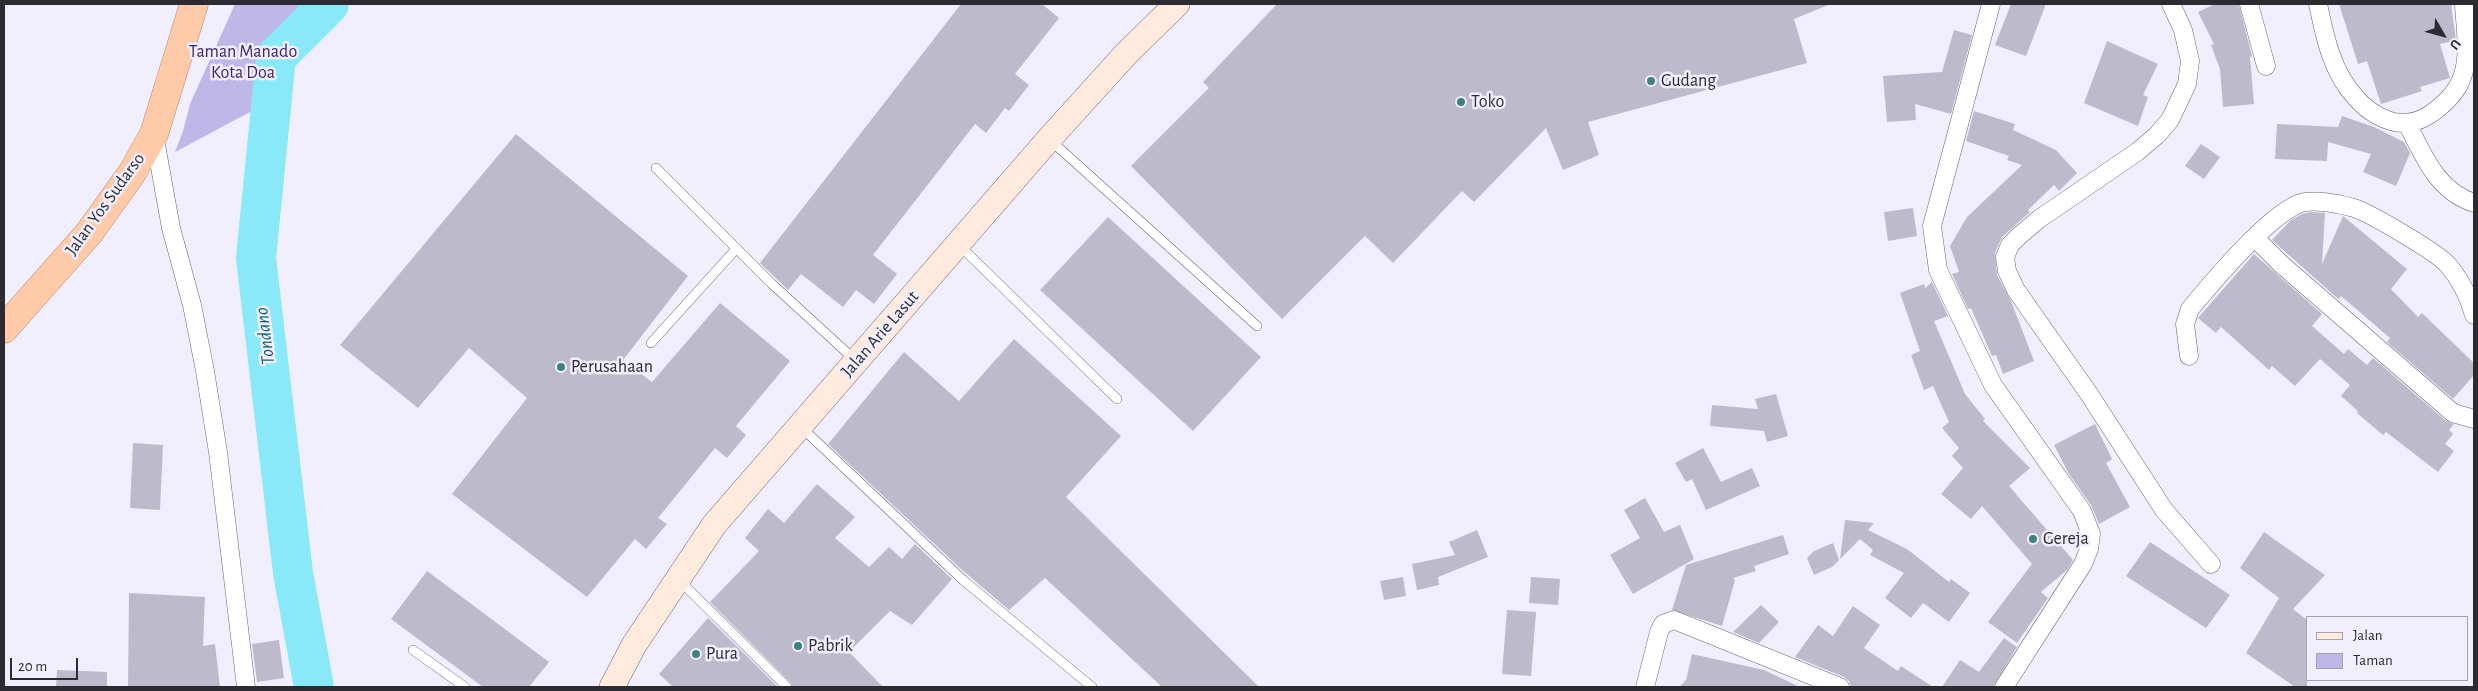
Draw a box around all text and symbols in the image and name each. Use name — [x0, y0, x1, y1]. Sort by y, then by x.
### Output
north arrow — [2418, 10, 2468, 60]
text: U — [2447, 36, 2463, 52]
park label: Taman Manado Kota Doa — [189, 41, 297, 84]
place label: Gudang — [1661, 70, 1716, 92]
marker: Gudang — [1645, 75, 1657, 87]
place label: Toko — [1471, 91, 1504, 113]
marker: Toko — [1455, 96, 1467, 108]
street label: Jalan Yos Sudarso — [61, 148, 149, 260]
street label: Jalan Arie Lasut — [837, 286, 923, 382]
water label: Tondano — [250, 306, 280, 366]
place label: Perusahaan — [571, 356, 653, 378]
marker: Perusahaan — [555, 361, 567, 373]
place label: Gereja — [2043, 528, 2089, 550]
marker: Gereja — [2027, 533, 2039, 545]
legend — [2306, 616, 2468, 681]
text: Jalan — [2353, 628, 2383, 643]
place label: Pabrik — [808, 635, 853, 657]
marker: Pabrik — [792, 640, 804, 652]
place label: Pura — [706, 643, 738, 665]
scale bar — [12, 648, 80, 680]
marker: Pura — [690, 648, 702, 660]
text: Taman — [2353, 653, 2393, 668]
text: 20 m — [18, 659, 47, 674]

